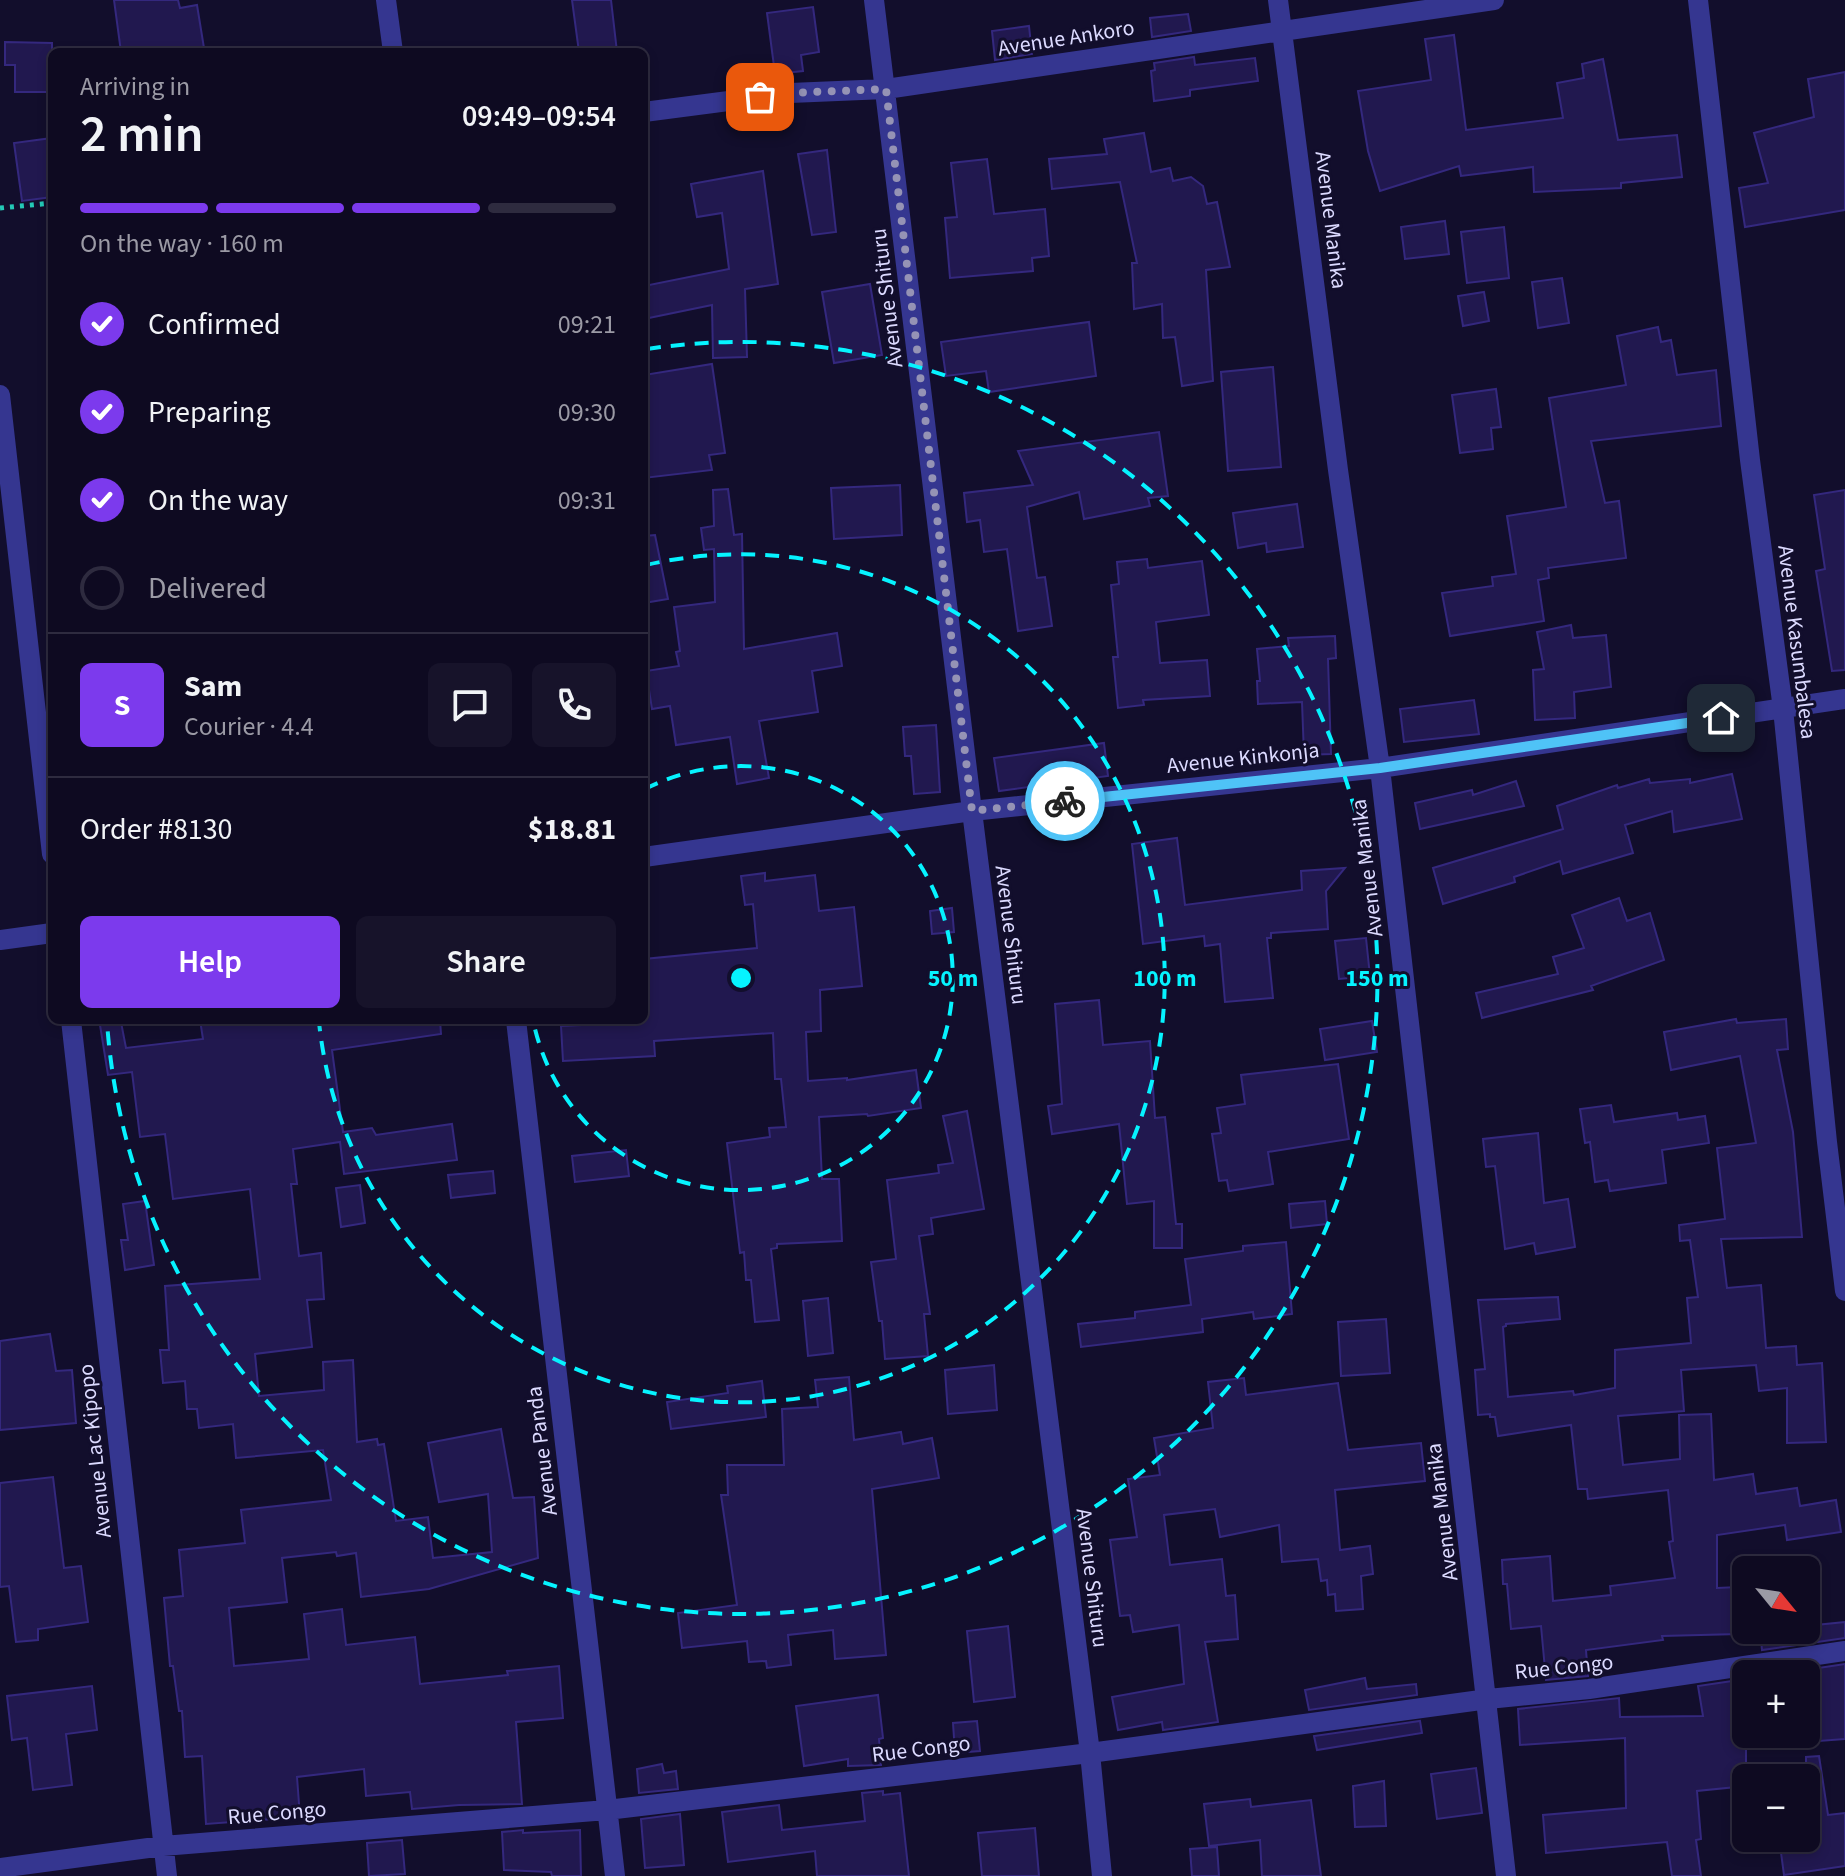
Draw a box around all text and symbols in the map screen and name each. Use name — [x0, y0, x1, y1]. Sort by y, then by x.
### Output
street label: Avenue Ankoro — [995, 11, 1137, 65]
pin — [726, 63, 794, 131]
text: Arriving in — [80, 68, 190, 105]
icon: bag — [738, 75, 782, 119]
text: 09:49–09:54 — [462, 95, 616, 138]
text: 2 min — [80, 98, 204, 172]
street label: Avenue Manika — [1307, 149, 1355, 291]
text: On the way · 160 m — [80, 225, 284, 262]
street label: Avenue Shituru — [863, 226, 911, 370]
icon: check — [80, 302, 124, 346]
text: Confirmed — [148, 303, 281, 346]
text: 09:21 — [558, 306, 616, 343]
icon: check — [80, 390, 124, 434]
text: Preparing — [148, 391, 271, 434]
text: 09:30 — [558, 394, 616, 431]
icon: check — [80, 478, 124, 522]
text: On the way — [148, 479, 288, 522]
text: 09:31 — [558, 482, 616, 519]
street label: Avenue Kasumbalesa — [1769, 543, 1825, 741]
text: Delivered — [148, 567, 267, 610]
button: chat — [428, 663, 512, 747]
button: phone — [532, 663, 616, 747]
text: Sam — [184, 665, 242, 708]
text: S — [114, 684, 130, 727]
pin — [1687, 684, 1755, 752]
icon: home — [1699, 696, 1743, 740]
text: Courier · 4.4 — [184, 708, 314, 745]
street label: Avenue Kinkonja — [1165, 734, 1321, 782]
courier — [1025, 761, 1105, 841]
icon: bike — [1043, 779, 1087, 823]
street label: Avenue Manika — [1343, 797, 1391, 939]
text: Order #8130 — [80, 808, 233, 851]
text: $18.81 — [528, 808, 616, 851]
street label: Avenue Shituru — [987, 863, 1035, 1007]
button: Help — [80, 916, 340, 1008]
button: Share — [356, 916, 616, 1008]
text: 50 m — [928, 961, 978, 996]
text: 100 m — [1133, 961, 1197, 996]
text: 150 m — [1345, 961, 1409, 996]
centre of rings — [727, 964, 755, 992]
street label: Avenue Lac Kipopo — [70, 1362, 120, 1540]
street label: Avenue Panda — [518, 1384, 566, 1518]
street label: Avenue Manika — [1418, 1441, 1466, 1583]
street label: Avenue Shituru — [1068, 1506, 1116, 1650]
north arrow — [1732, 1556, 1820, 1644]
map controls — [1732, 1556, 1820, 1852]
street label: Rue Congo — [1513, 1646, 1615, 1688]
button: + — [1732, 1660, 1820, 1748]
street label: Rue Congo — [870, 1727, 972, 1771]
button: − — [1732, 1764, 1820, 1852]
street label: Rue Congo — [226, 1793, 328, 1833]

